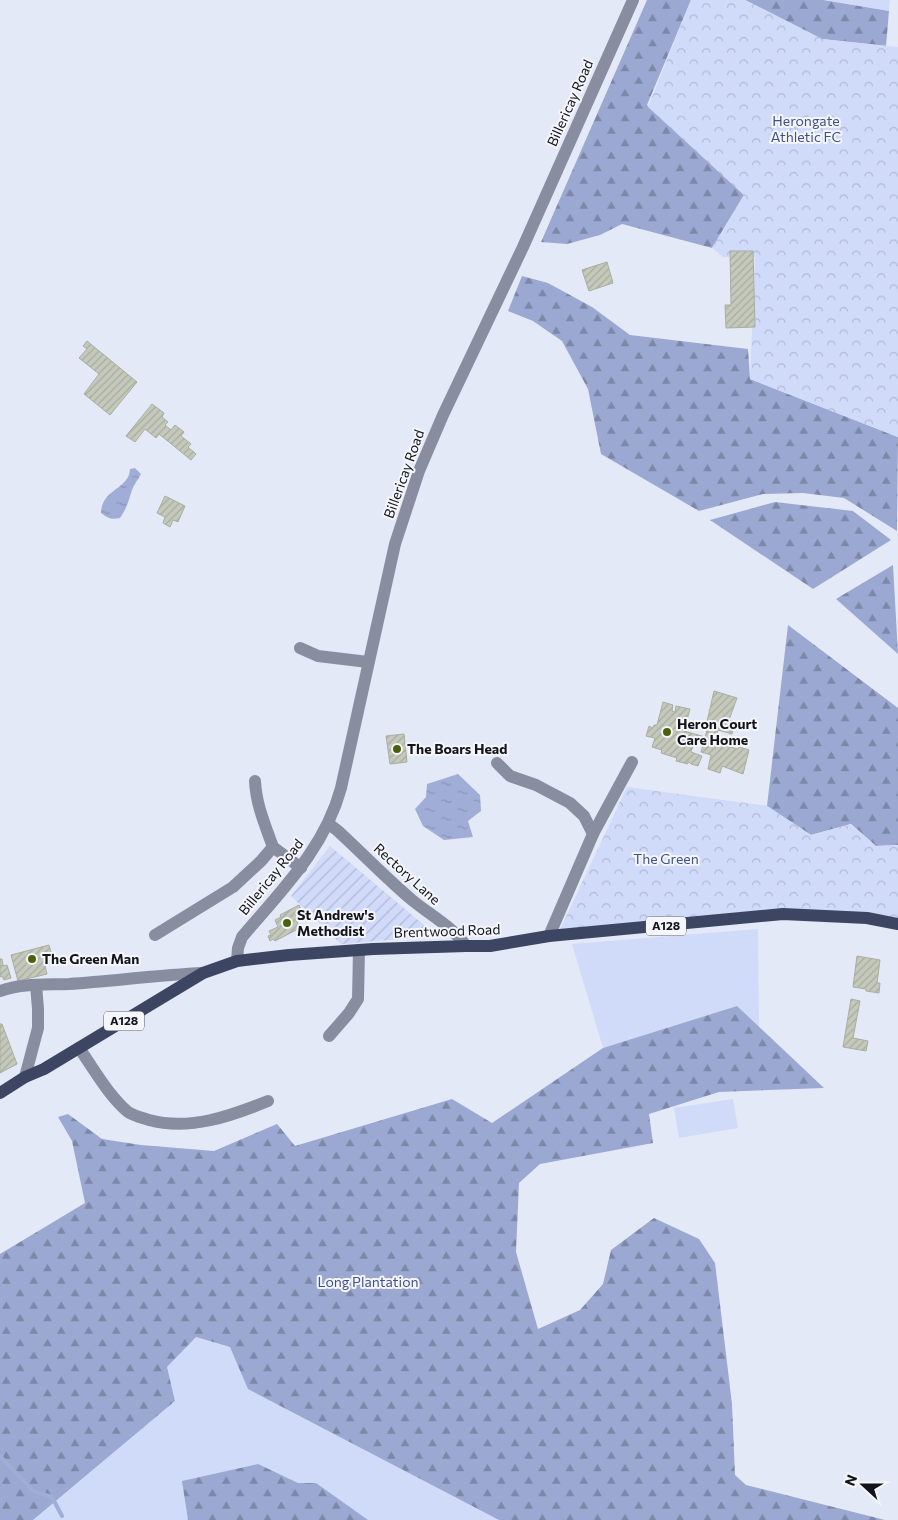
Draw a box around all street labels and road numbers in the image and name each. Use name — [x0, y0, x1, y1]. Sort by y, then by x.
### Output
street label: Billericay Road — [543, 57, 596, 149]
street label: Billericay Road — [380, 427, 427, 520]
street label: Billericay Road — [235, 835, 306, 918]
street label: Rectory Lane — [371, 839, 444, 908]
road number: A128 — [646, 916, 686, 936]
street label: Brentwood Road — [393, 920, 501, 941]
road number: A128 — [104, 1011, 144, 1030]

